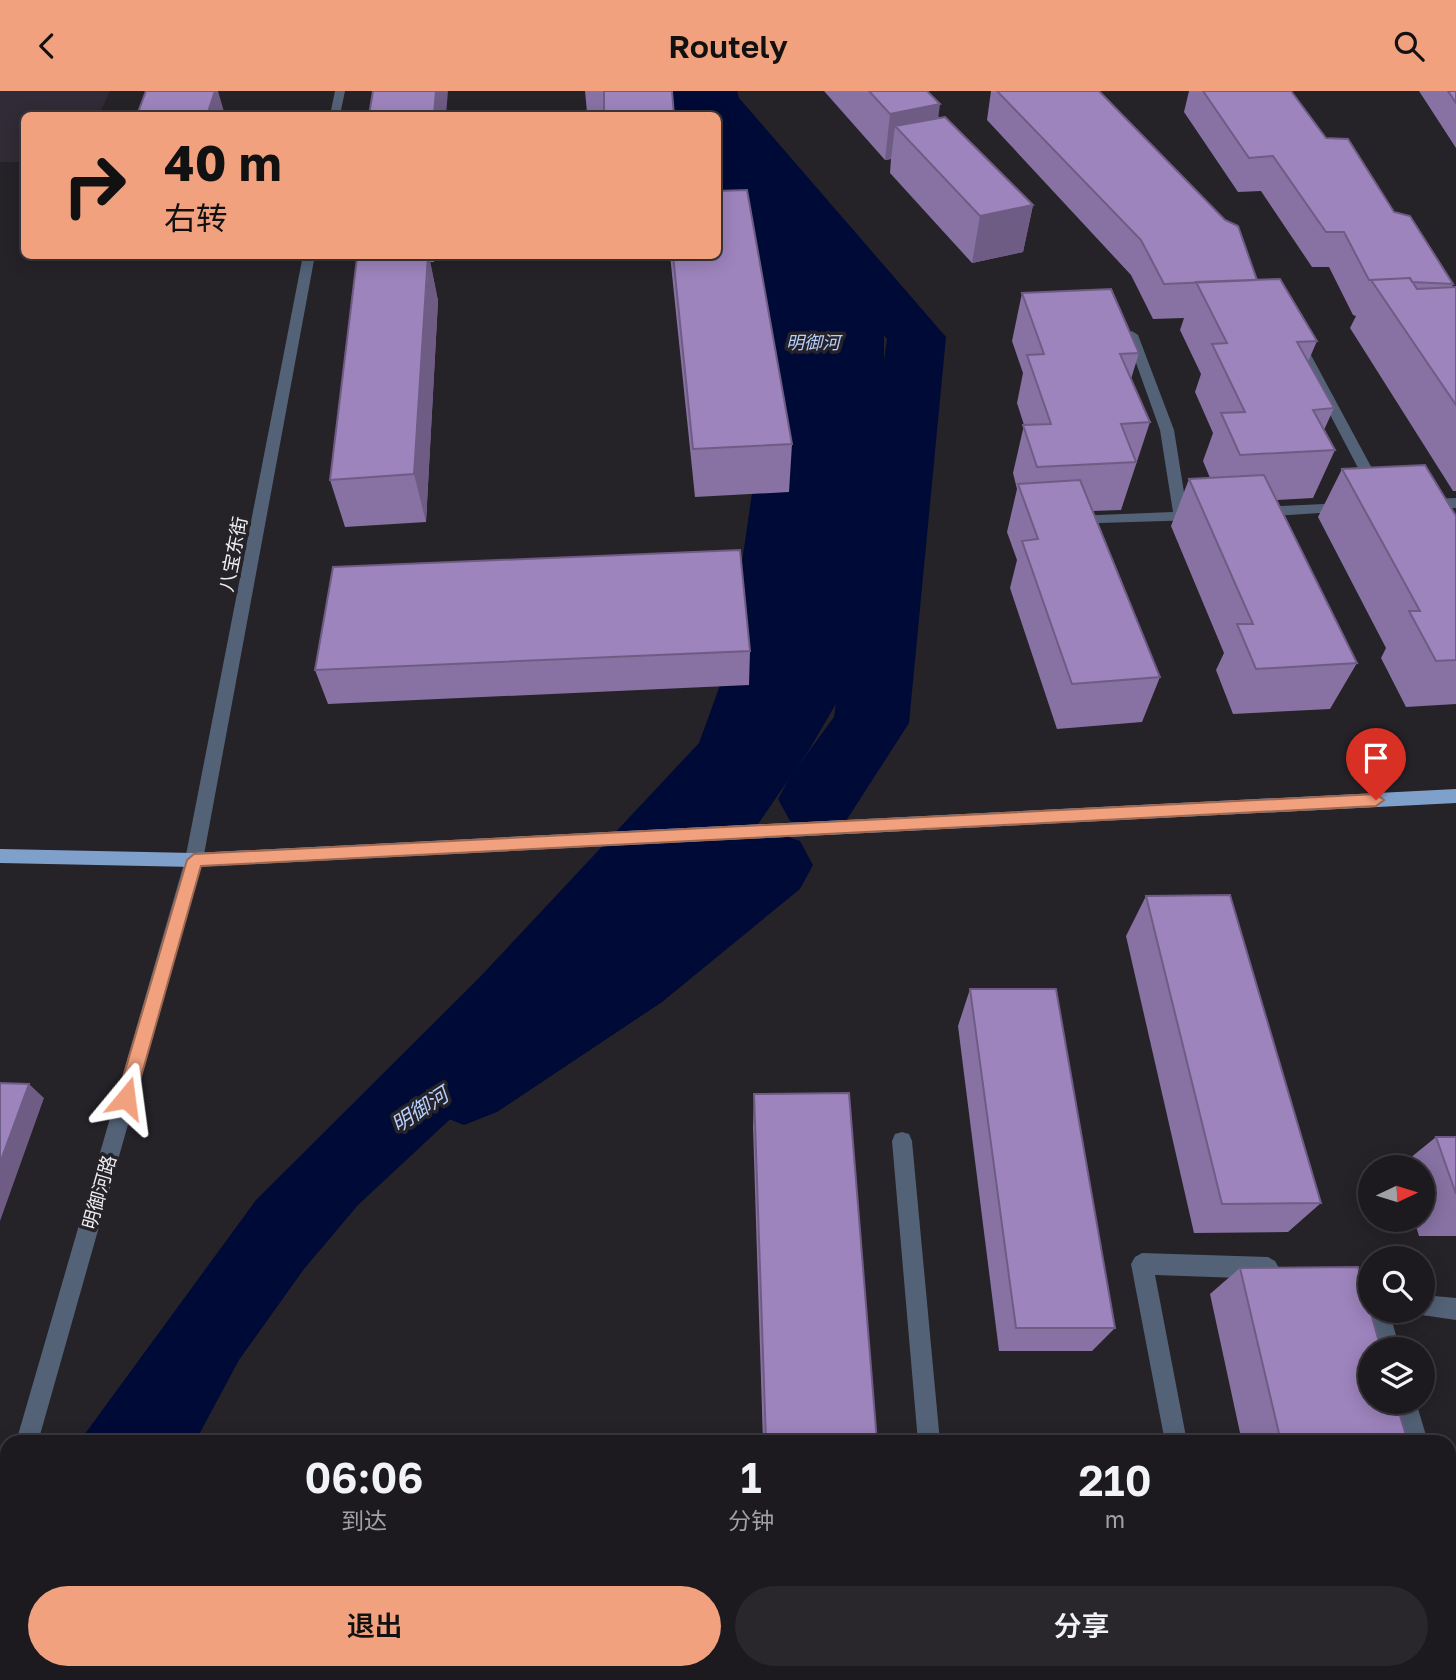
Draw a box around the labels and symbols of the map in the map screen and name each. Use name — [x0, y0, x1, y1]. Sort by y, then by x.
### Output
water label: 明御河 — [786, 331, 843, 353]
street label: 八宝东街 — [214, 514, 251, 593]
pin — [1346, 728, 1406, 800]
position arrow — [89, 1061, 163, 1135]
water label: 明御河 — [386, 1079, 456, 1137]
street label: 明御河路 — [77, 1152, 120, 1232]
north arrow — [1358, 1155, 1435, 1232]

